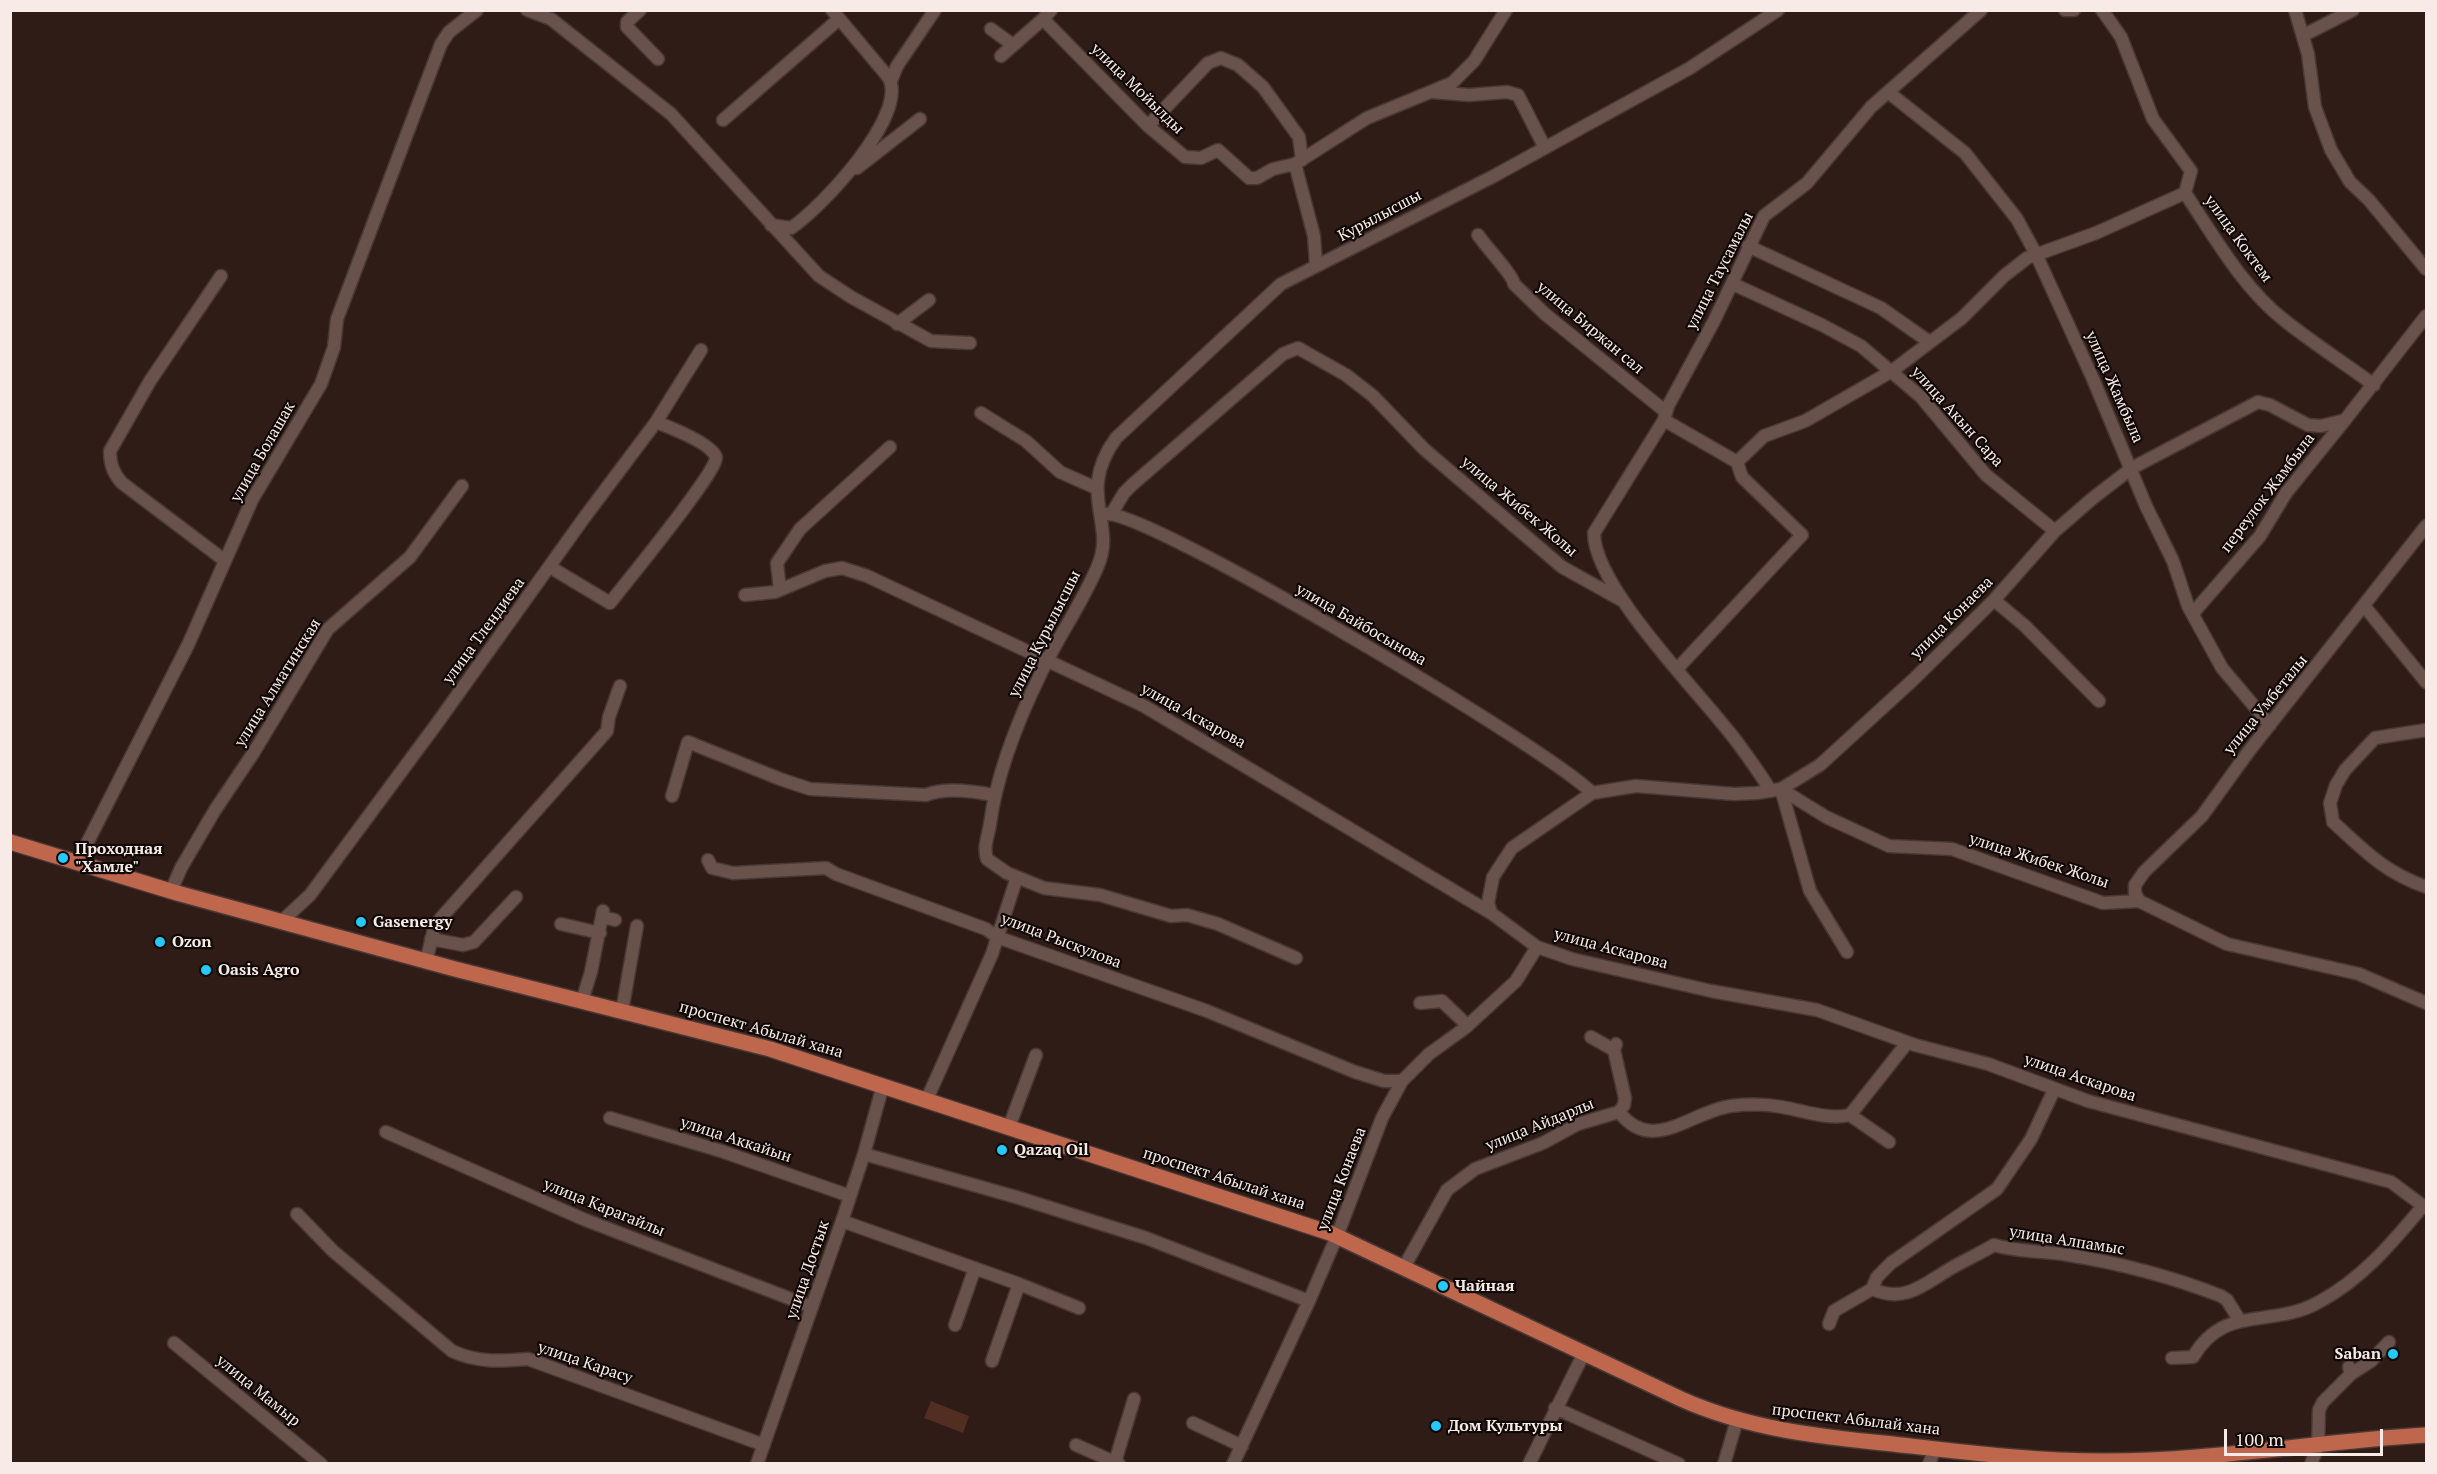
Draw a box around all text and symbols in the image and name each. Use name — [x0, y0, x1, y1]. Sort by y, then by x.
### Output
street label: улица Мойылды — [1086, 40, 1188, 138]
street label: Курылысшы — [1335, 186, 1425, 246]
street label: улица Коктем — [2200, 192, 2276, 286]
street label: улица Таусамалы — [1682, 209, 1758, 333]
street label: улица Биржан сал — [1533, 278, 1647, 378]
street label: улица Жамбыла — [2081, 328, 2147, 446]
street label: улица Акын Сара — [1907, 363, 2007, 471]
street label: улица Болашак — [226, 398, 300, 506]
street label: переулок Жамбыла — [2217, 429, 2319, 557]
street label: улица Жибек Жолы — [1457, 453, 1581, 561]
street label: улица Курылысшы — [1005, 567, 1085, 701]
street label: улица Конаева — [1907, 573, 1997, 663]
street label: улица Тлендиева — [439, 574, 529, 688]
street label: улица Байбосынова — [1292, 580, 1430, 670]
street label: улица Алматинская — [231, 615, 325, 751]
street label: улица Умбеталы — [2220, 651, 2312, 759]
street label: улица Аскарова — [1137, 679, 1249, 753]
street label: улица Жибек Жолы — [1967, 829, 2111, 893]
place label: Проходная "Хамле" — [75, 839, 163, 877]
marker: Проходная "Хамле" — [56, 851, 70, 865]
street label: улица Рыскулова — [998, 909, 1124, 973]
place label: Gasenergy — [373, 912, 452, 932]
marker: Gasenergy — [354, 915, 368, 929]
street label: улица Аскарова — [1552, 925, 1670, 973]
place label: Ozon — [172, 932, 212, 952]
marker: Ozon — [153, 935, 167, 949]
place label: Oasis Agro — [218, 960, 300, 980]
marker: Oasis Agro — [199, 963, 213, 977]
street label: проспект Абылай хана — [677, 997, 845, 1063]
street label: улица Аскарова — [2022, 1050, 2138, 1106]
street label: улица Айдарлы — [1483, 1095, 1597, 1155]
street label: улица Аккайын — [678, 1113, 794, 1167]
street label: улица Конаева — [1313, 1125, 1371, 1233]
place label: Qazaq Oil — [1014, 1140, 1089, 1160]
marker: Qazaq Oil — [995, 1143, 1009, 1157]
street label: проспект Абылай хана — [1140, 1144, 1308, 1214]
street label: улица Карагайлы — [541, 1175, 667, 1241]
street label: улица Достык — [782, 1218, 834, 1322]
street label: улица Алпамыс — [2008, 1222, 2126, 1260]
place label: Чайная — [1455, 1276, 1514, 1296]
marker: Чайная — [1436, 1279, 1450, 1293]
street label: улица Карасу — [535, 1338, 635, 1388]
place label: Saban — [2335, 1344, 2381, 1364]
marker: Saban — [2386, 1347, 2400, 1361]
street label: улица Мамыр — [212, 1351, 304, 1431]
street label: проспект Абылай хана — [1771, 1400, 1941, 1440]
place label: Дом Культуры — [1448, 1416, 1563, 1436]
scale bar — [2227, 1417, 2386, 1455]
marker: Дом Культуры — [1429, 1419, 1443, 1433]
text: 100 m — [2235, 1427, 2284, 1451]

